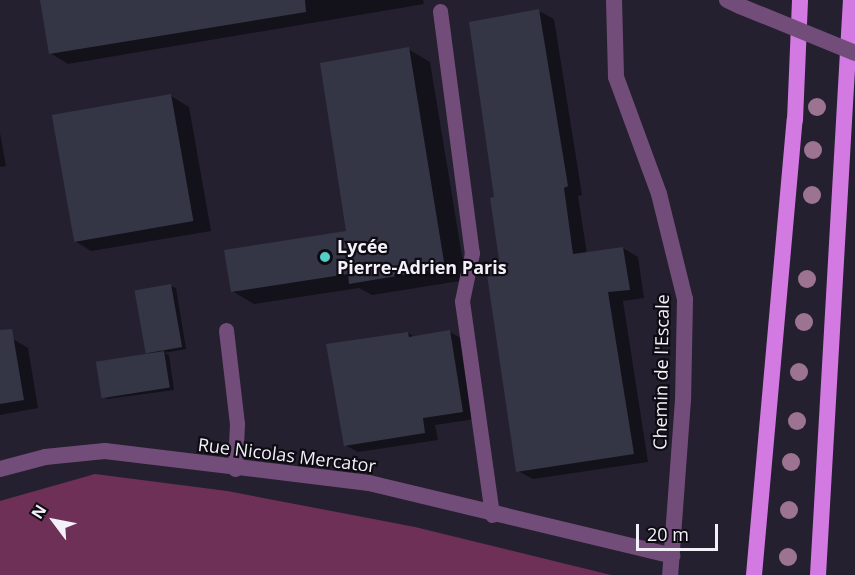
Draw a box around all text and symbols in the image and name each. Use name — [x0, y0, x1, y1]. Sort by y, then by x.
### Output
place label: Lycée Pierre-Adrien Paris — [337, 236, 507, 278]
marker: Lycée Pierre-Adrien Paris — [318, 250, 332, 264]
street label: Chemin de l'Escale — [649, 294, 673, 450]
street label: Rue Nicolas Mercator — [197, 433, 377, 477]
north arrow — [24, 491, 84, 551]
text: N — [26, 500, 52, 523]
scale bar — [639, 512, 722, 550]
text: 20 m — [647, 522, 689, 546]

